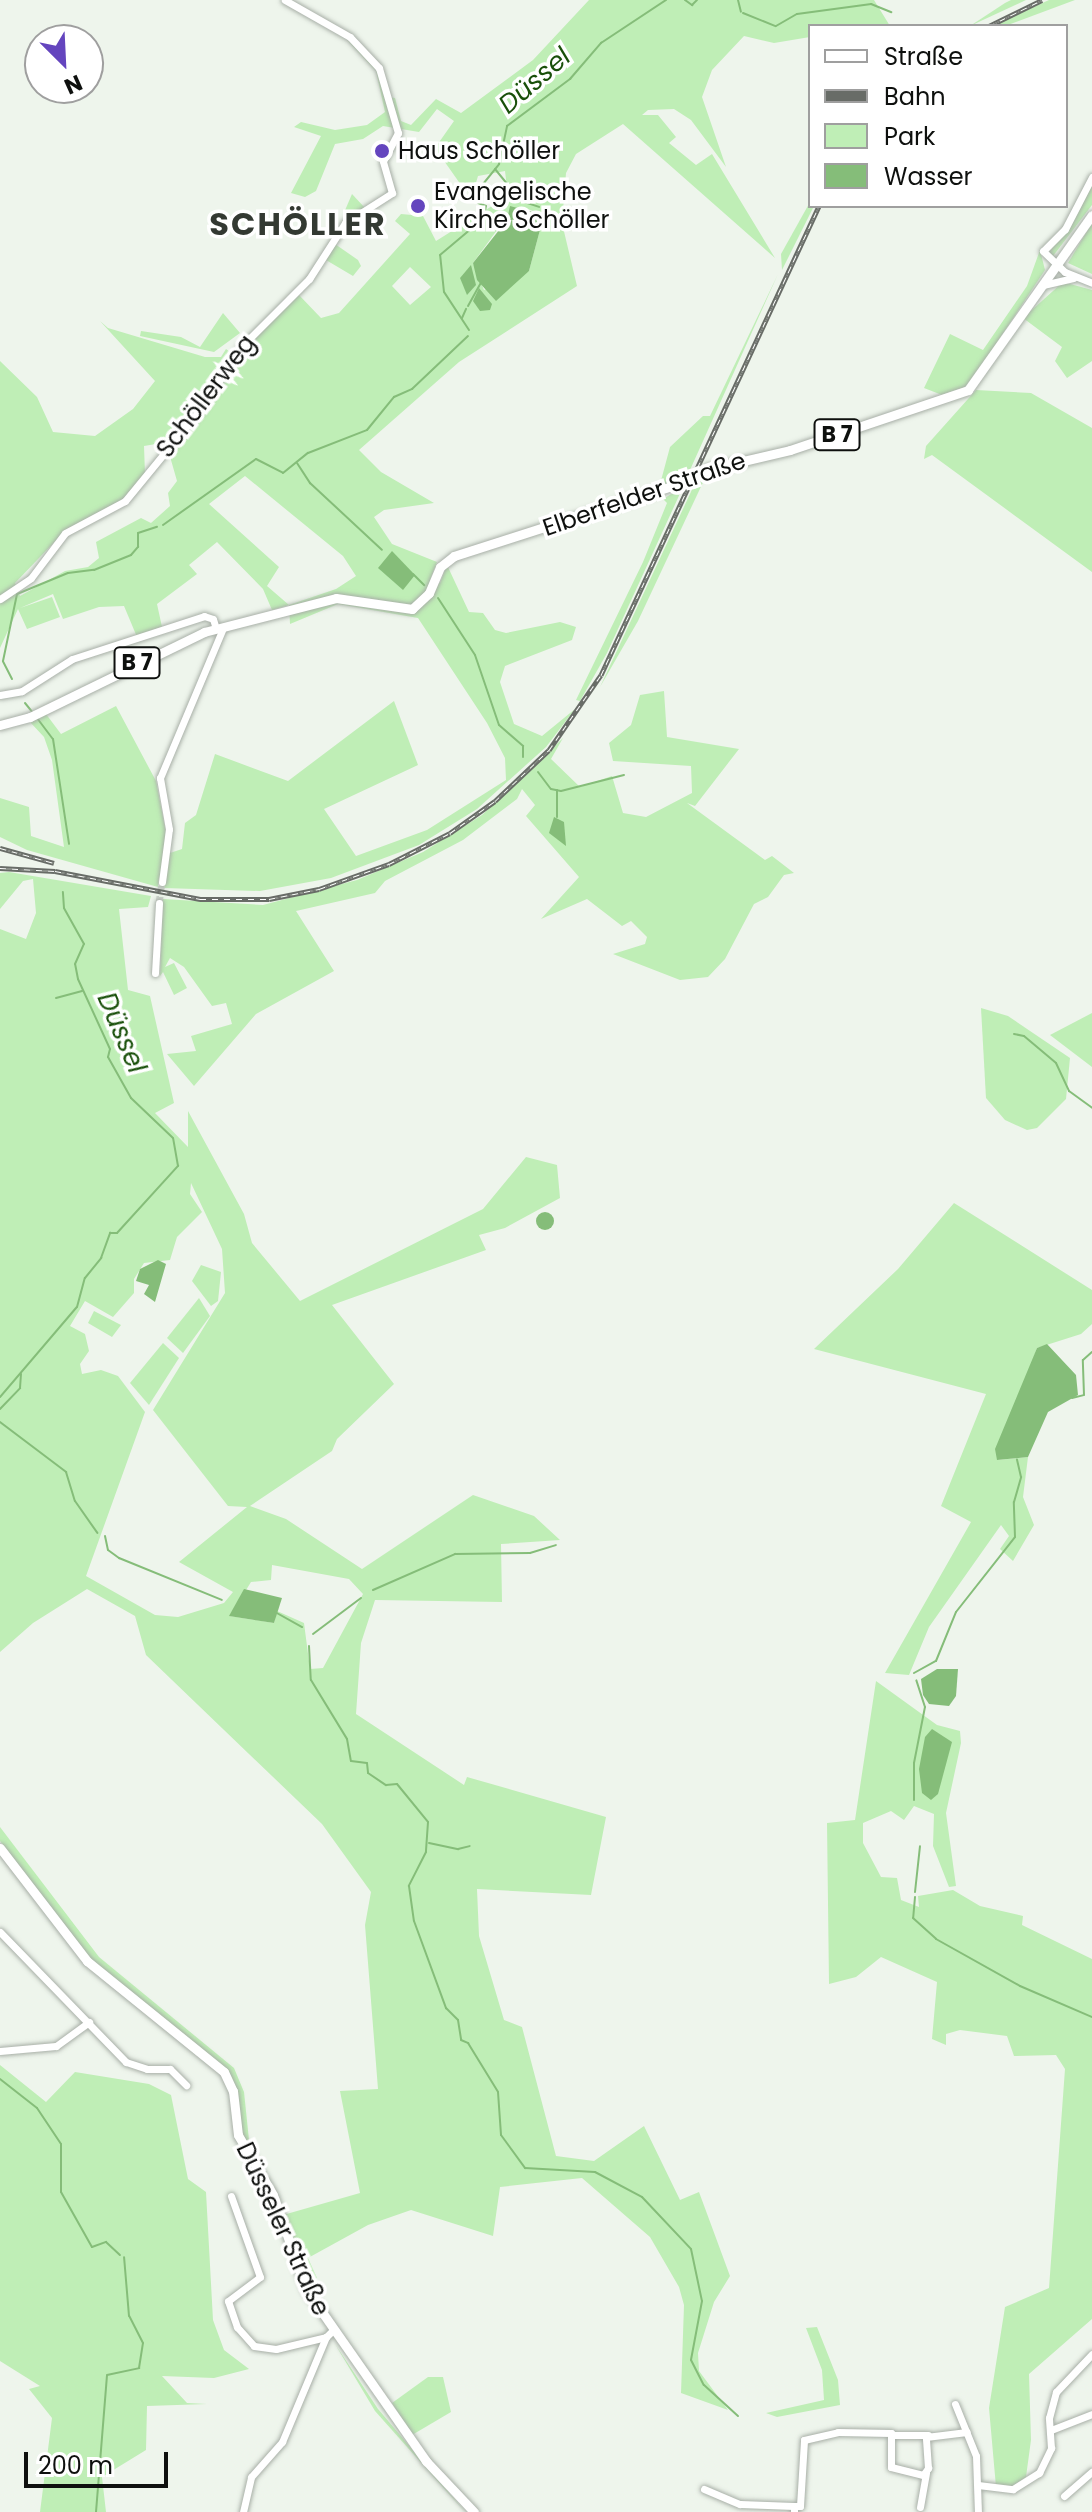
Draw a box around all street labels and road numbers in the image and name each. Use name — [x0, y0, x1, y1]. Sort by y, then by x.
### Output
street label: Schöllerweg — [151, 329, 261, 463]
road number: B 7 — [813, 417, 861, 453]
street label: Elberfelder Straße — [539, 446, 749, 542]
road number: B 7 — [113, 645, 161, 681]
street label: Düsseler Straße — [230, 2138, 336, 2320]

